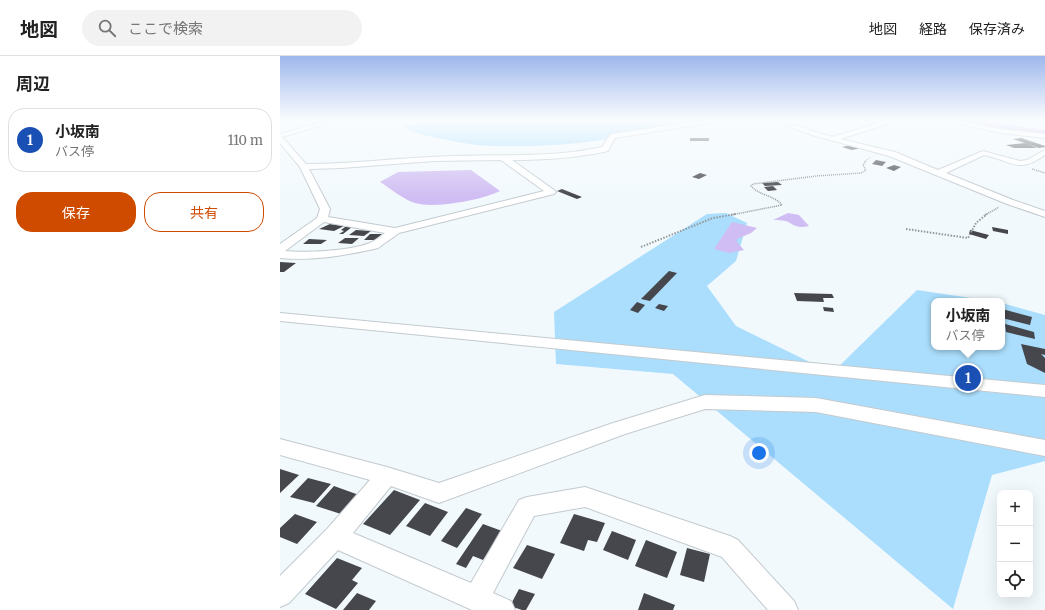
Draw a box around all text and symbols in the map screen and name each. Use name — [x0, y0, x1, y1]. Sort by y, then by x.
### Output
search box — [82, 10, 362, 46]
text: 地図 — [20, 17, 58, 41]
icon: search — [96, 17, 118, 39]
text: ここで検索 — [128, 19, 203, 38]
text: 地図 — [869, 20, 897, 38]
text: 経路 — [919, 20, 947, 38]
text: 保存済み — [969, 20, 1025, 38]
text: 周辺 — [16, 73, 50, 95]
text: 小坂南 — [55, 122, 100, 141]
text: 1 — [27, 132, 33, 149]
text: 110 m — [228, 132, 263, 149]
text: バス停 — [55, 143, 94, 160]
button: 保存 — [16, 192, 136, 232]
button: 共有 — [144, 192, 264, 232]
popup — [931, 298, 1005, 350]
text: 小坂南 — [945, 306, 991, 325]
text: バス停 — [945, 327, 985, 344]
pin: 1 — [955, 363, 981, 393]
your location — [749, 443, 769, 463]
map controls — [997, 490, 1033, 598]
button: + — [997, 490, 1033, 526]
button: − — [997, 526, 1033, 562]
button: locate — [997, 562, 1033, 598]

